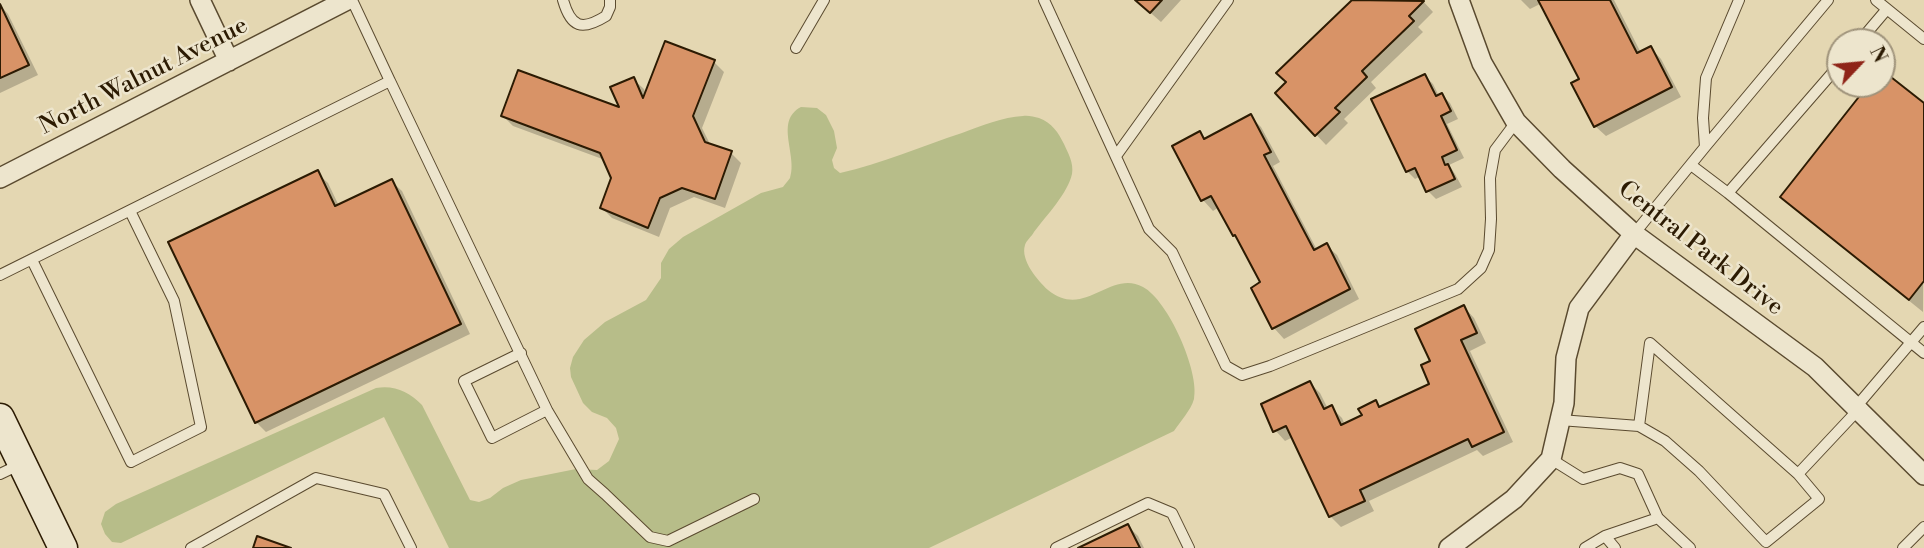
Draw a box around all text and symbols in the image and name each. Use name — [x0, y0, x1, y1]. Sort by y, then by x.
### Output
street label: North Walnut Avenue — [35, 12, 253, 142]
north arrow — [1826, 28, 1896, 98]
text: N — [1864, 43, 1892, 67]
street label: Central Park Drive — [1612, 176, 1788, 322]

